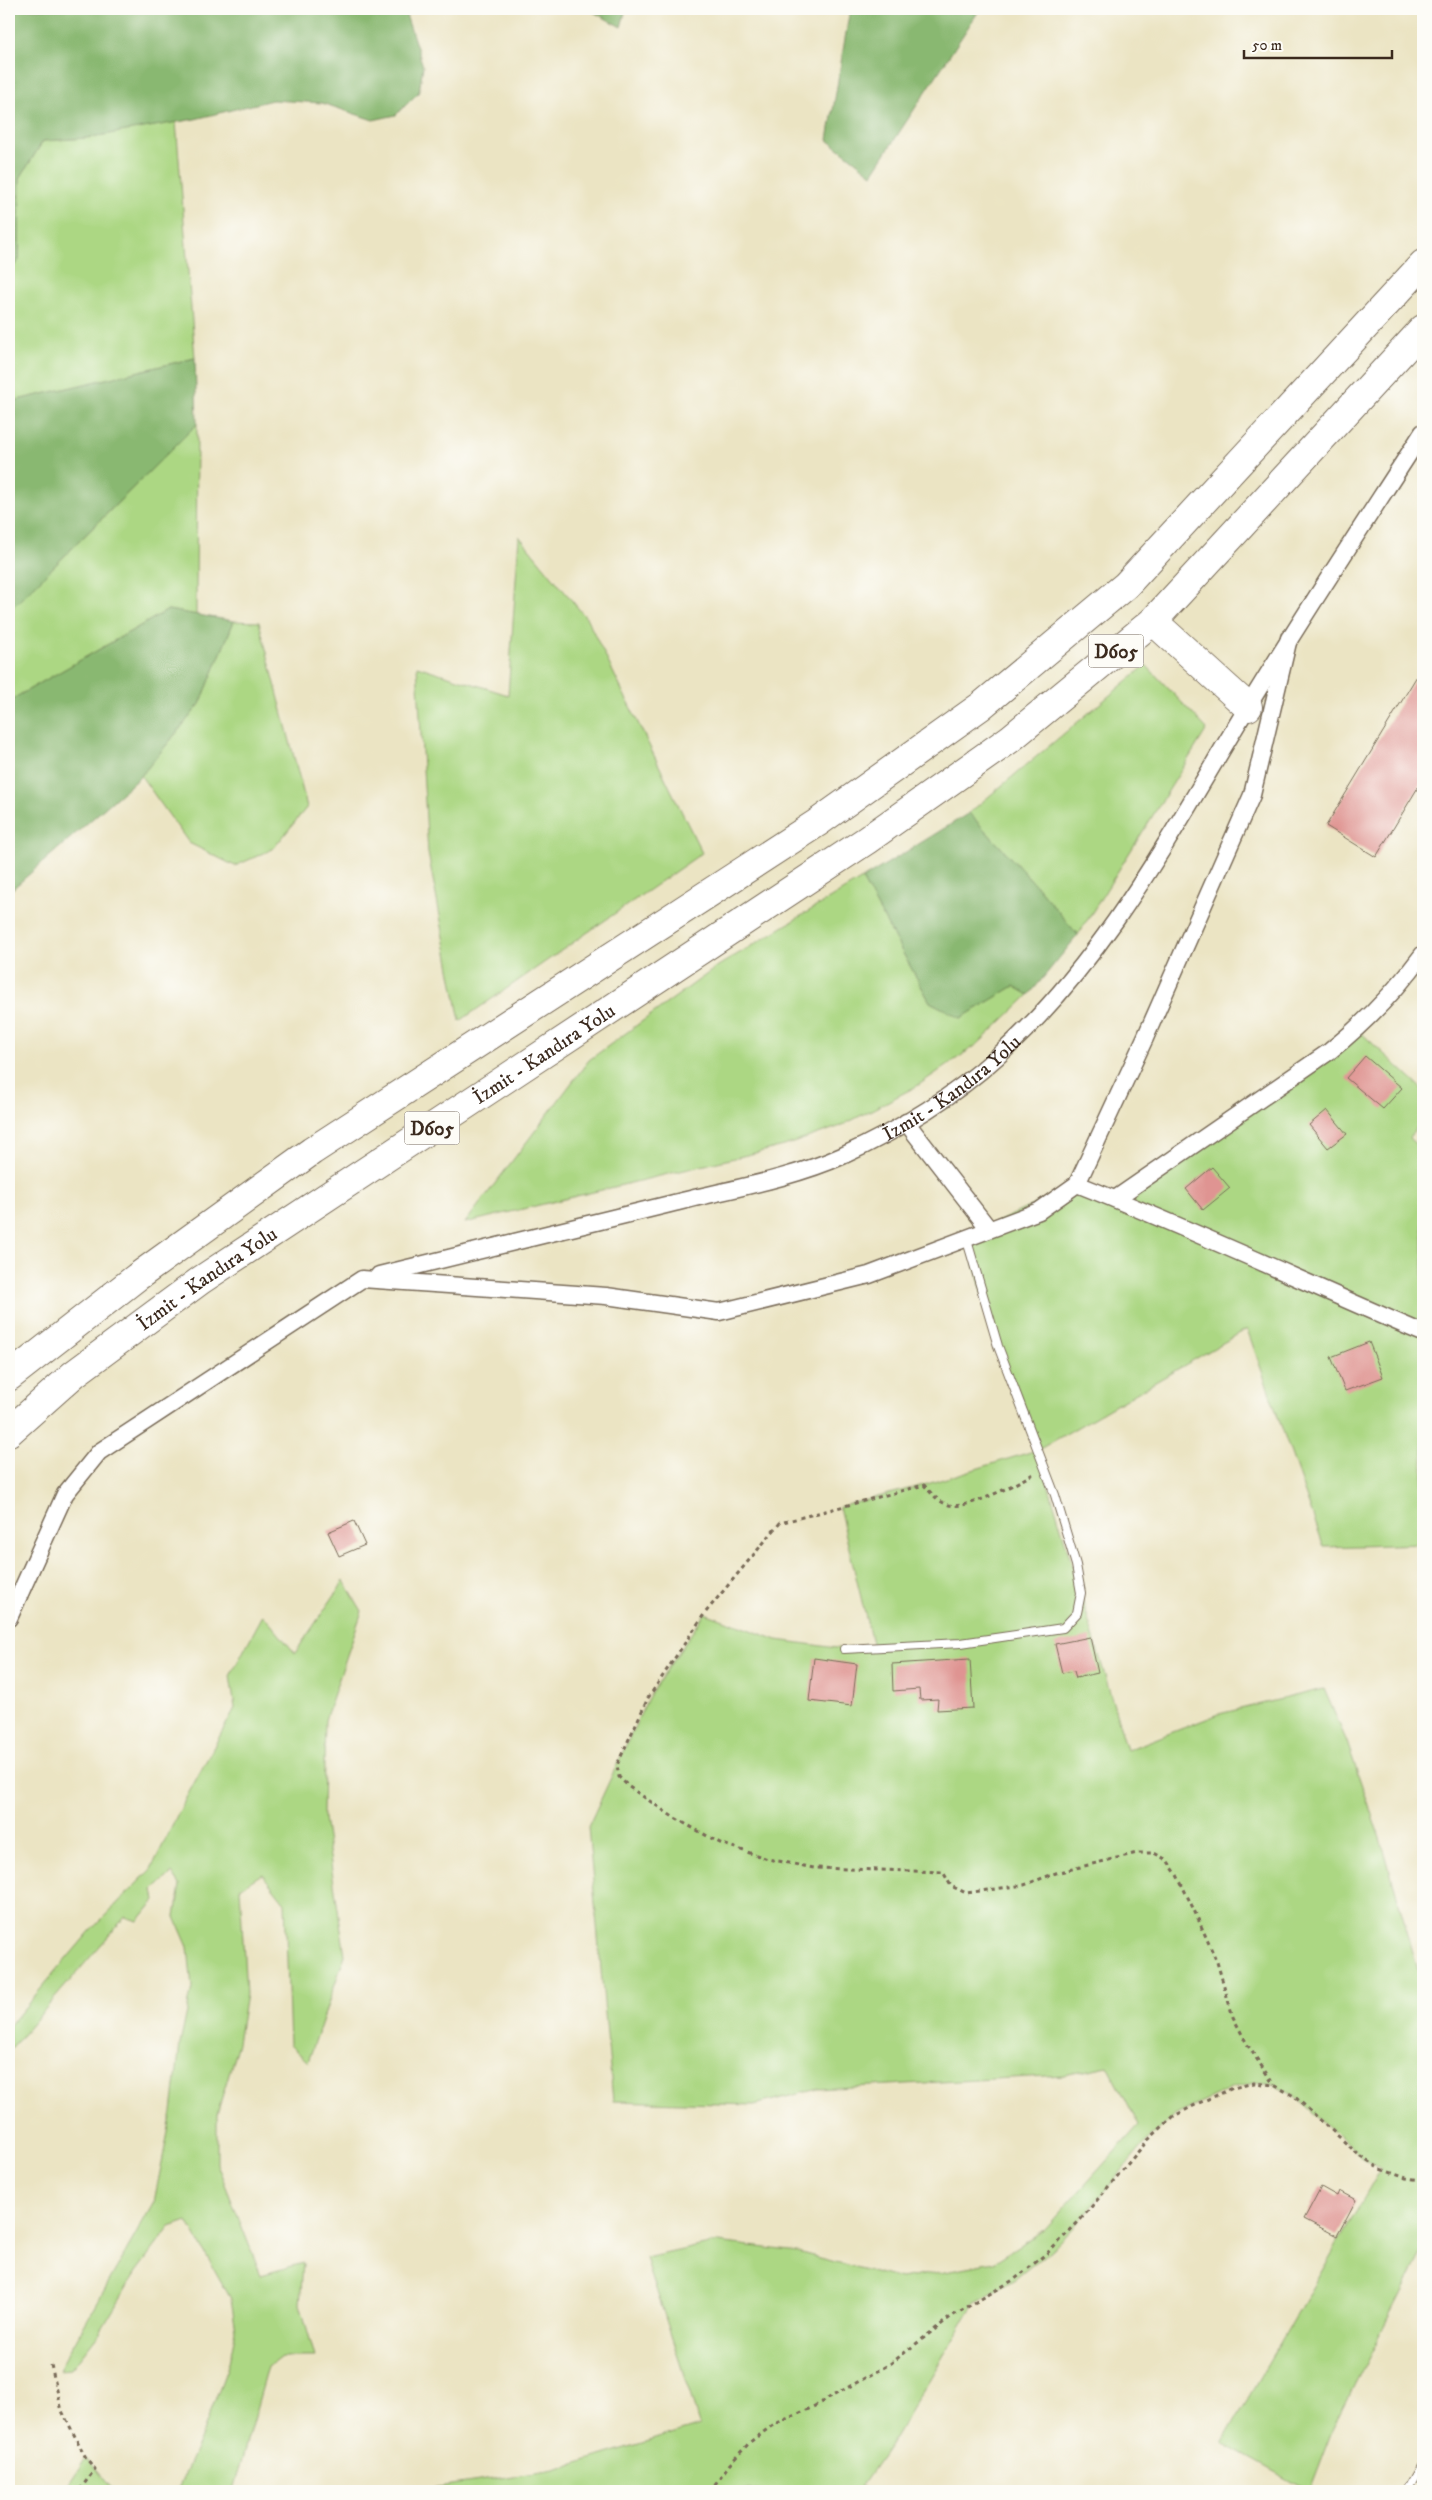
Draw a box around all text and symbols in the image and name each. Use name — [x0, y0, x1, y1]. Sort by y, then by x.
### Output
scale bar — [1244, 28, 1392, 60]
text: 50 m — [1252, 36, 1282, 55]
road number: D605 — [1088, 634, 1144, 668]
street label: İzmit - Kandıra Yolu — [469, 999, 620, 1111]
street label: İzmit - Kandıra Yolu — [879, 1030, 1027, 1147]
road number: D605 — [404, 1112, 460, 1144]
street label: İzmit - Kandıra Yolu — [133, 1222, 283, 1337]

